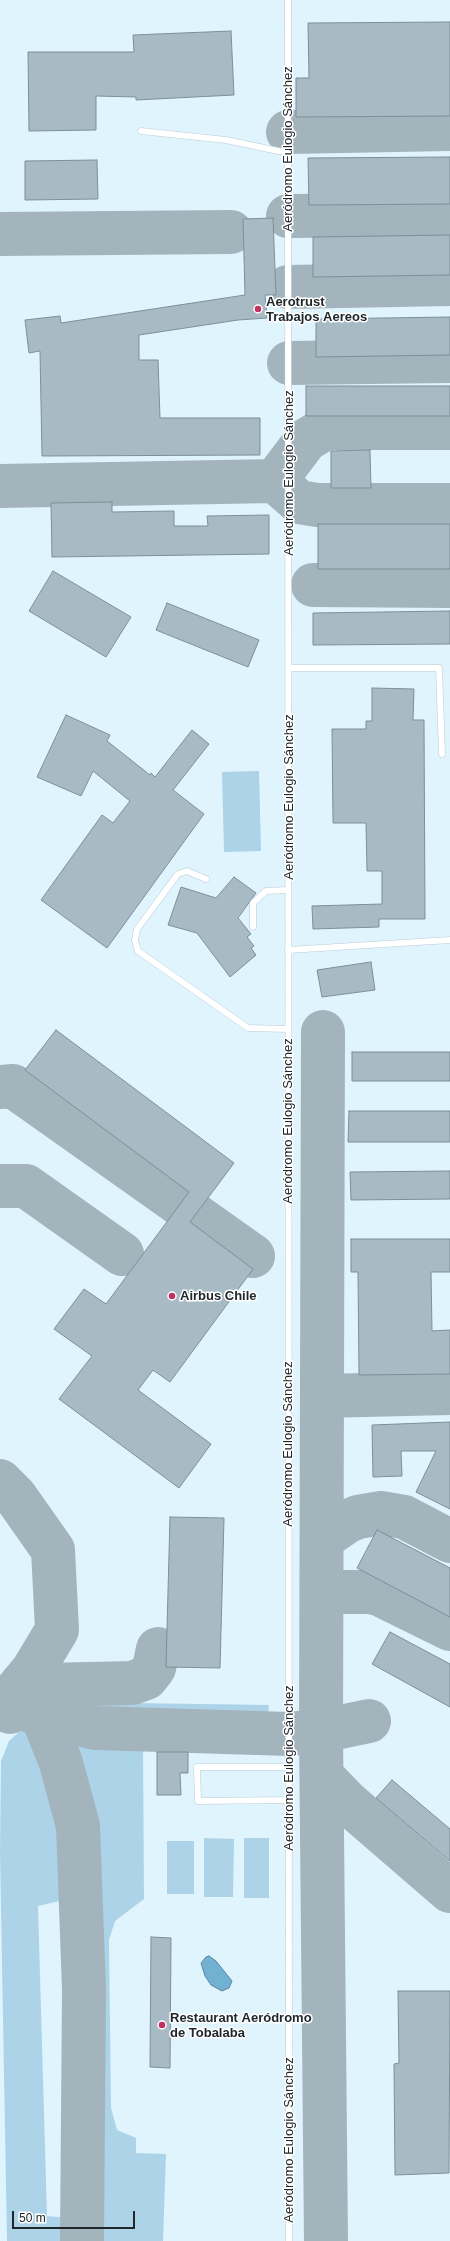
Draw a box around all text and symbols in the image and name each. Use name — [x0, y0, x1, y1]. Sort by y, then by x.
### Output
street label: Aeródromo Eulogio Sánchez — [280, 66, 296, 232]
place label: Aerotrust Trabajos Aereos — [266, 294, 367, 325]
marker: Aerotrust Trabajos Aereos — [253, 304, 263, 314]
street label: Aeródromo Eulogio Sánchez — [281, 390, 297, 556]
street label: Aeródromo Eulogio Sánchez — [281, 714, 297, 880]
street label: Aeródromo Eulogio Sánchez — [280, 1038, 296, 1204]
place label: Airbus Chile — [180, 1288, 257, 1304]
marker: Airbus Chile — [167, 1291, 177, 1301]
street label: Aeródromo Eulogio Sánchez — [280, 1361, 296, 1527]
street label: Aeródromo Eulogio Sánchez — [281, 1685, 297, 1851]
place label: Restaurant Aeródromo de Tobalaba — [170, 2010, 312, 2041]
marker: Restaurant Aeródromo de Tobalaba — [157, 2020, 167, 2030]
street label: Aeródromo Eulogio Sánchez — [281, 2057, 297, 2223]
scale bar — [14, 2203, 137, 2229]
text: 50 m — [19, 2211, 46, 2225]

